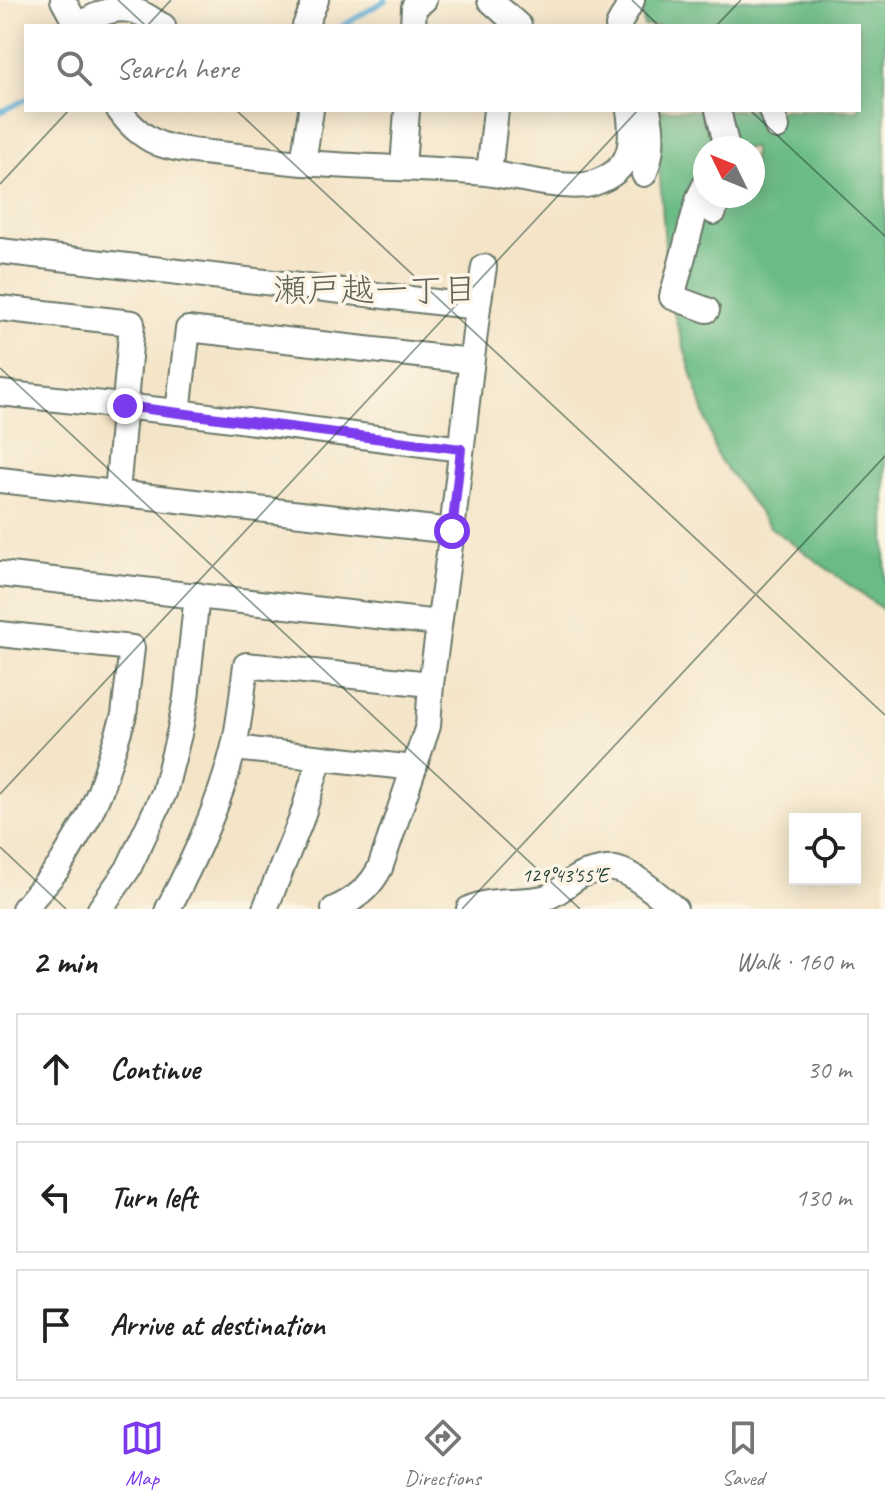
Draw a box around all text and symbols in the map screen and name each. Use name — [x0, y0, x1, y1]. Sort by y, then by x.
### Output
search box — [24, 24, 861, 112]
icon: search — [52, 46, 96, 90]
text: Search here — [116, 49, 238, 87]
north arrow — [693, 136, 765, 208]
district label: 瀬戸越一丁目 — [273, 268, 477, 311]
route end — [107, 388, 143, 424]
route start — [434, 513, 470, 549]
map controls — [789, 813, 861, 885]
button: locate — [789, 813, 861, 885]
text: 129°43'55"E — [522, 863, 611, 888]
text: 2 min — [32, 940, 97, 983]
text: Walk · 160 m — [736, 945, 853, 978]
icon: ahead — [34, 1047, 78, 1091]
text: Continue — [110, 1050, 200, 1088]
text: 30 m — [807, 1053, 851, 1086]
icon: left — [34, 1175, 78, 1219]
text: Turn left — [110, 1178, 197, 1216]
text: 130 m — [795, 1181, 851, 1214]
icon: arrive — [34, 1303, 78, 1347]
text: Arrive at destination — [110, 1306, 325, 1344]
tab: Map — [120, 1416, 164, 1492]
tab: Directions — [404, 1416, 481, 1492]
tab: Saved — [721, 1416, 765, 1492]

